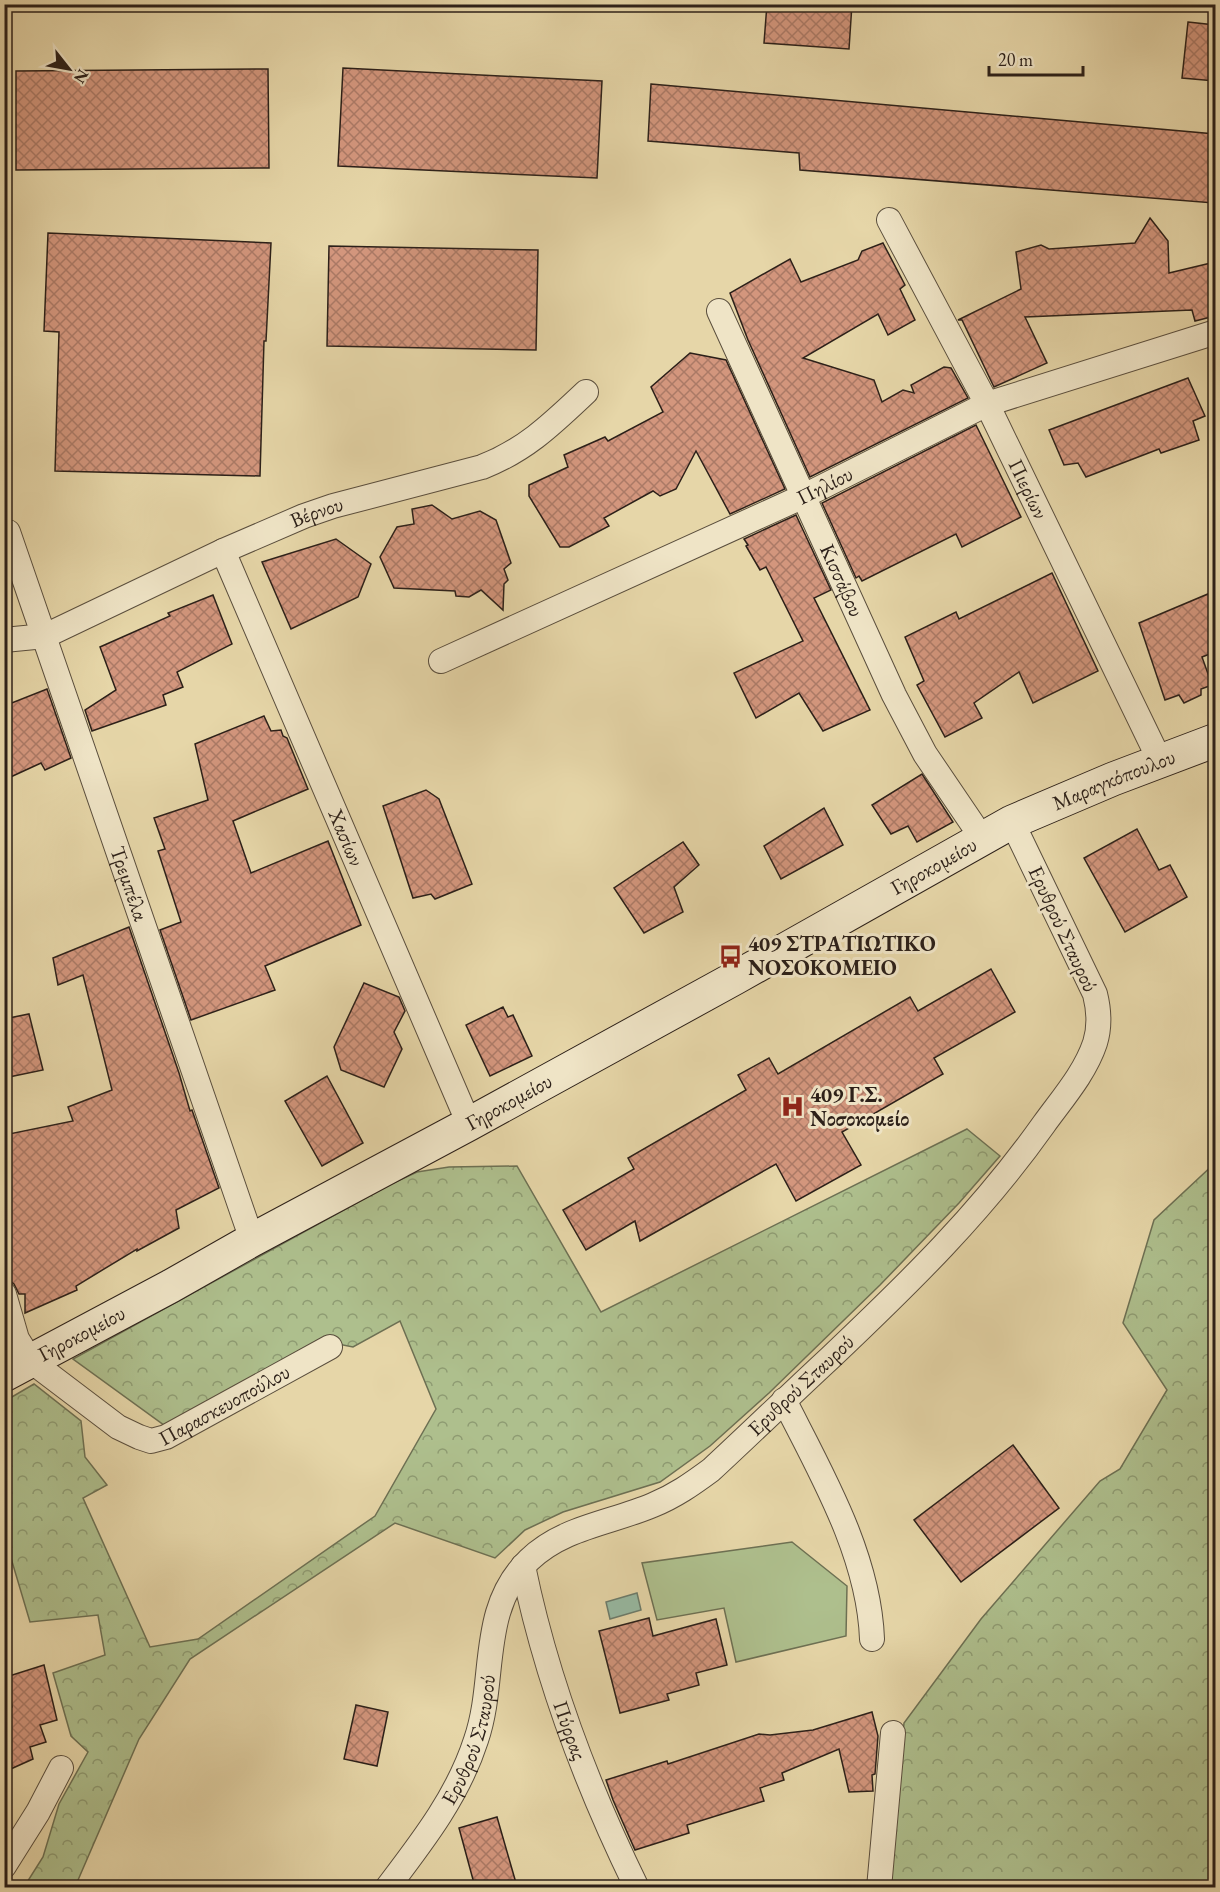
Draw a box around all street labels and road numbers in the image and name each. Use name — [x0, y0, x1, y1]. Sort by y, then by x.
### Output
street label: Πιερίων — [1003, 454, 1055, 523]
street label: Πηλίου — [792, 460, 857, 511]
street label: Βέρνου — [286, 490, 346, 533]
street label: Κισσάβου — [814, 539, 870, 621]
street label: Μαραγκόπουλου — [1048, 743, 1179, 816]
street label: Χασίων — [322, 804, 371, 870]
street label: Γηροκομείου — [886, 831, 981, 901]
street label: Τρεμπέλα — [104, 843, 155, 925]
street label: Ερυθρού Σταυρού — [1022, 861, 1104, 996]
street label: Γηροκομείου — [461, 1067, 557, 1136]
street label: Γηροκομείου — [33, 1299, 130, 1367]
street label: Ερυθρού Σταυρού — [742, 1328, 860, 1442]
street label: Παρασκευοπούλου — [154, 1358, 294, 1451]
street label: Ερυθρού Σταυρού — [435, 1673, 501, 1810]
street label: Πύρρας — [547, 1697, 593, 1764]

